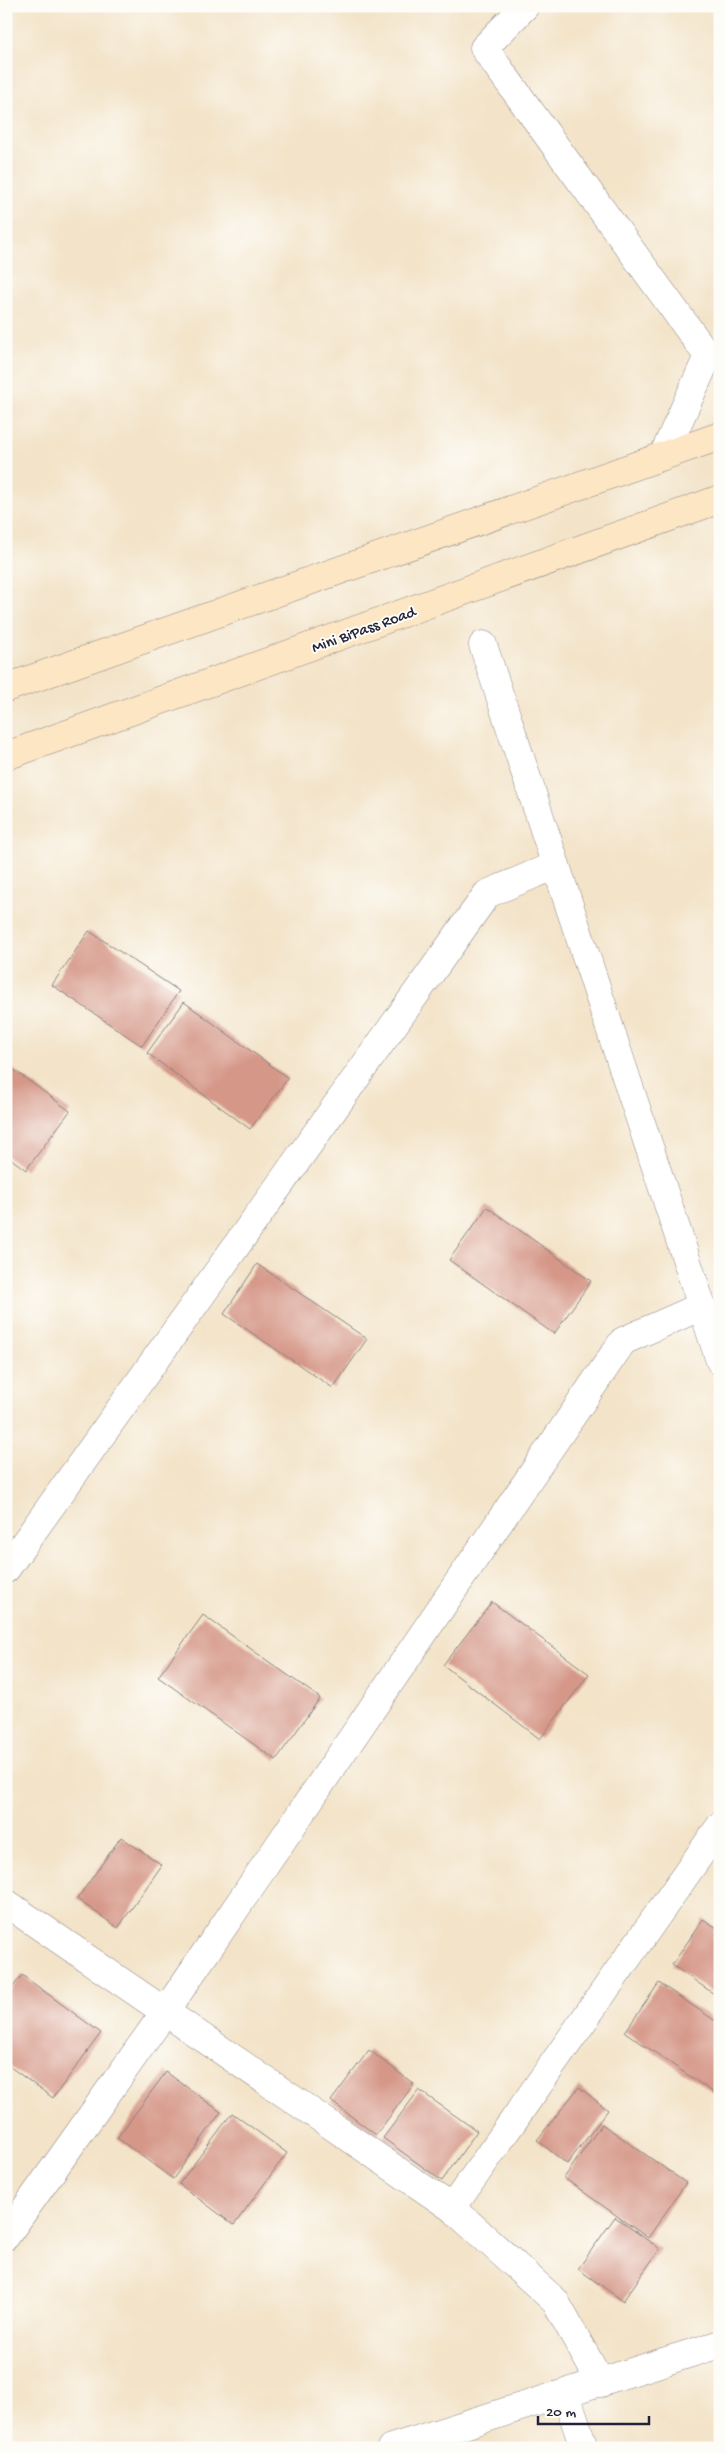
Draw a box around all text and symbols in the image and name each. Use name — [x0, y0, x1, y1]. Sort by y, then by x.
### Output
street label: Mini BiPass Road — [310, 603, 420, 659]
scale bar — [538, 2394, 650, 2426]
text: 20 m — [546, 2404, 576, 2422]

